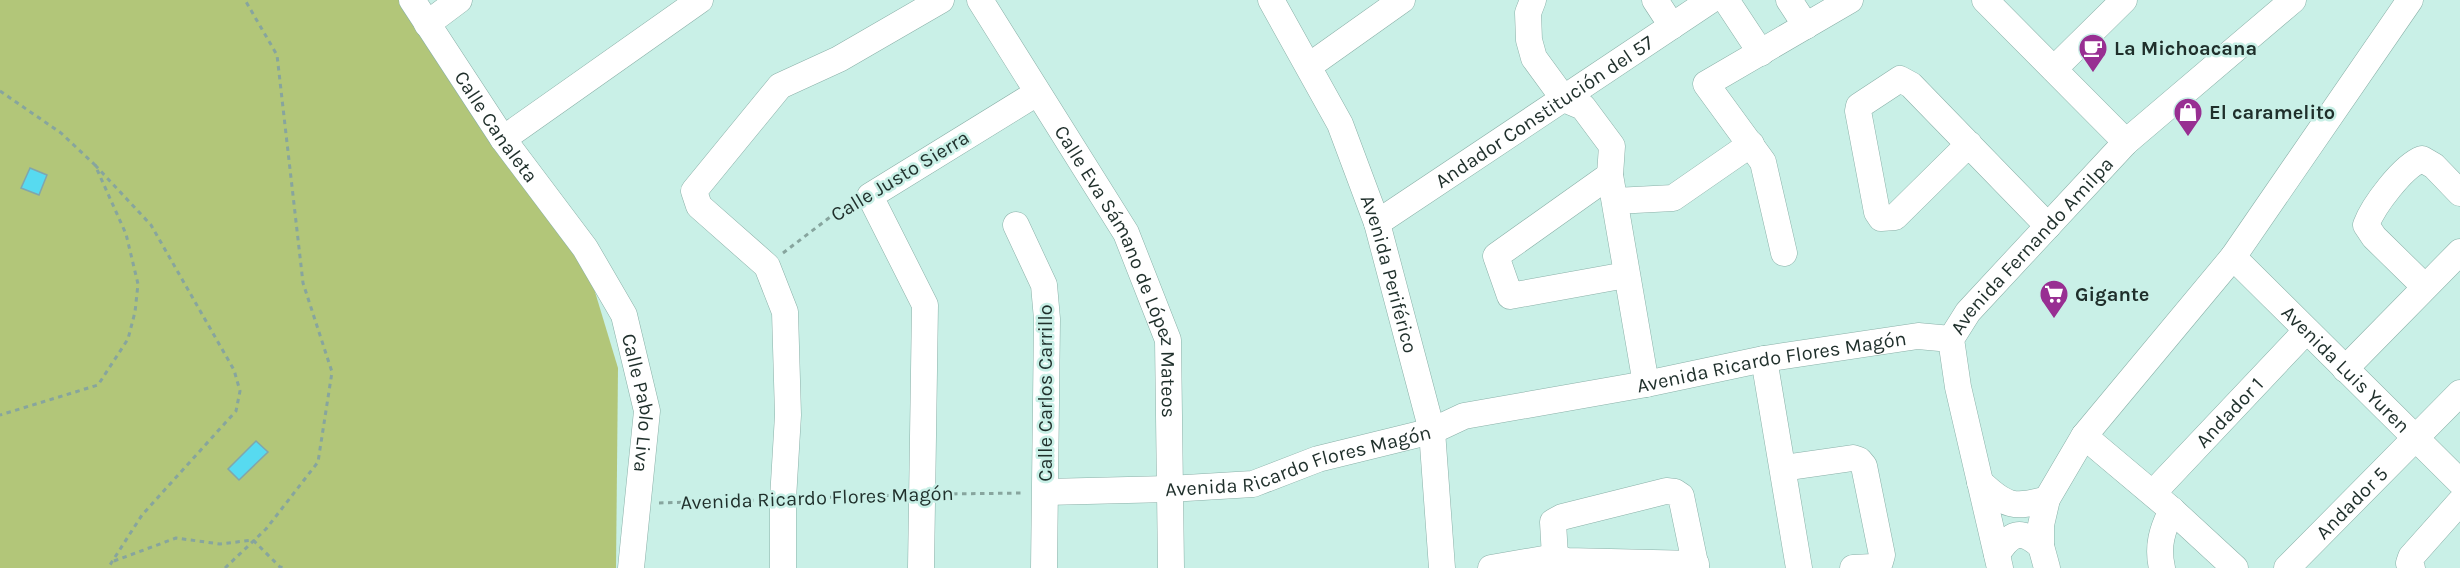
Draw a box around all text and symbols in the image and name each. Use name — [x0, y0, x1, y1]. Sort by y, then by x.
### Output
street label: Andador Constitución del 57 — [1431, 30, 1658, 192]
cafe icon: La Michoacana — [2077, 32, 2109, 74]
place label: La Michoacana — [2114, 37, 2257, 60]
street label: Calle Canaleta — [450, 66, 543, 187]
shop icon: El caramelito — [2172, 96, 2204, 138]
place label: El caramelito — [2209, 101, 2335, 124]
street label: Calle Eva Sámano de López Mateos — [1050, 121, 1181, 418]
street label: Calle Justo Sierra — [827, 126, 973, 226]
street label: Avenida Fernando Amilpa — [1945, 152, 2118, 339]
street label: Avenida Periférico — [1356, 192, 1422, 356]
supermarket icon: Gigante — [2038, 278, 2070, 320]
place label: Gigante — [2075, 283, 2149, 306]
street label: Avenida Luis Yuren — [2277, 301, 2415, 437]
street label: Calle Carlos Carrillo — [1034, 304, 1057, 482]
street label: Avenida Ricardo Flores Magón — [1635, 326, 1908, 397]
street label: Calle Pablo Liva — [617, 331, 659, 474]
street label: Andador 1 — [2191, 372, 2268, 452]
street label: Avenida Ricardo Flores Magón — [1165, 420, 1433, 501]
street label: Andador 5 — [2311, 462, 2392, 544]
street label: Avenida Ricardo Flores Magón — [680, 482, 954, 514]

